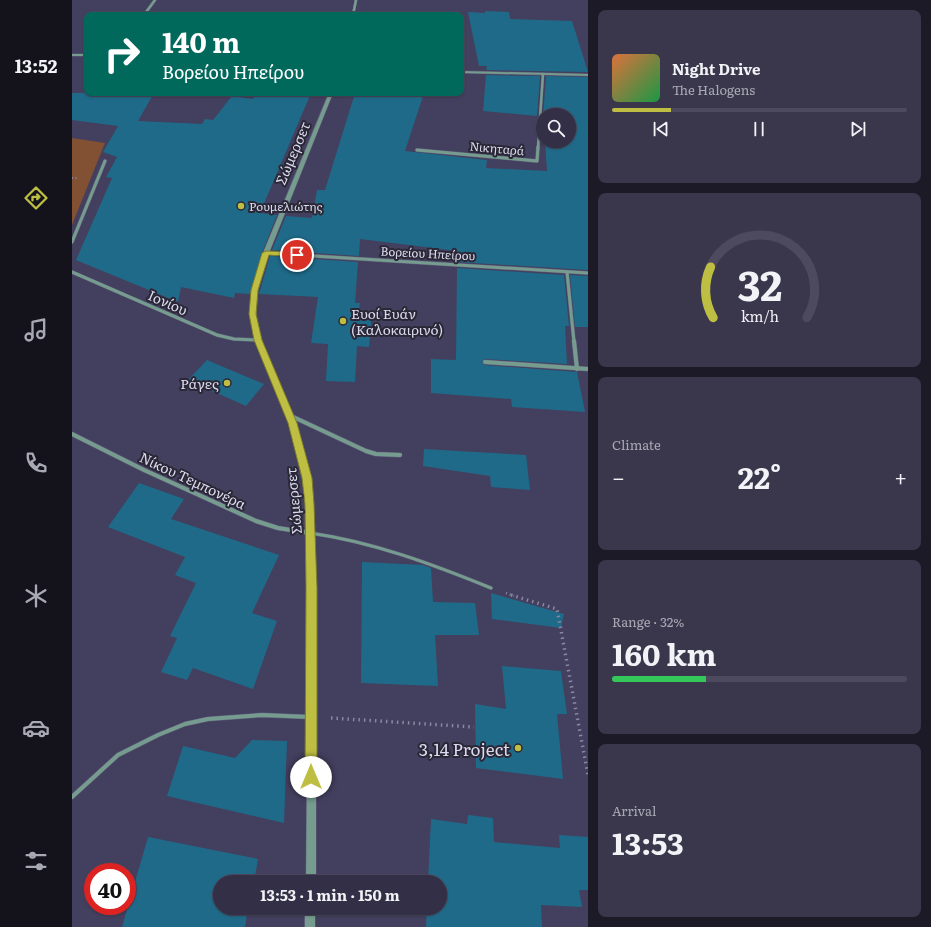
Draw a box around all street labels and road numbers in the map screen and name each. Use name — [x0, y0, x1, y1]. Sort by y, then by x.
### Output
street label: Σώμερσετ — [270, 118, 314, 188]
street label: Νικηταρά — [469, 137, 526, 159]
street label: Βορείου Ηπείρου — [380, 242, 476, 264]
street label: Ιονίου — [145, 284, 191, 320]
street label: Νίκου Τεμπονέρα — [137, 447, 250, 514]
street label: Σώμερσετ — [280, 467, 306, 535]

